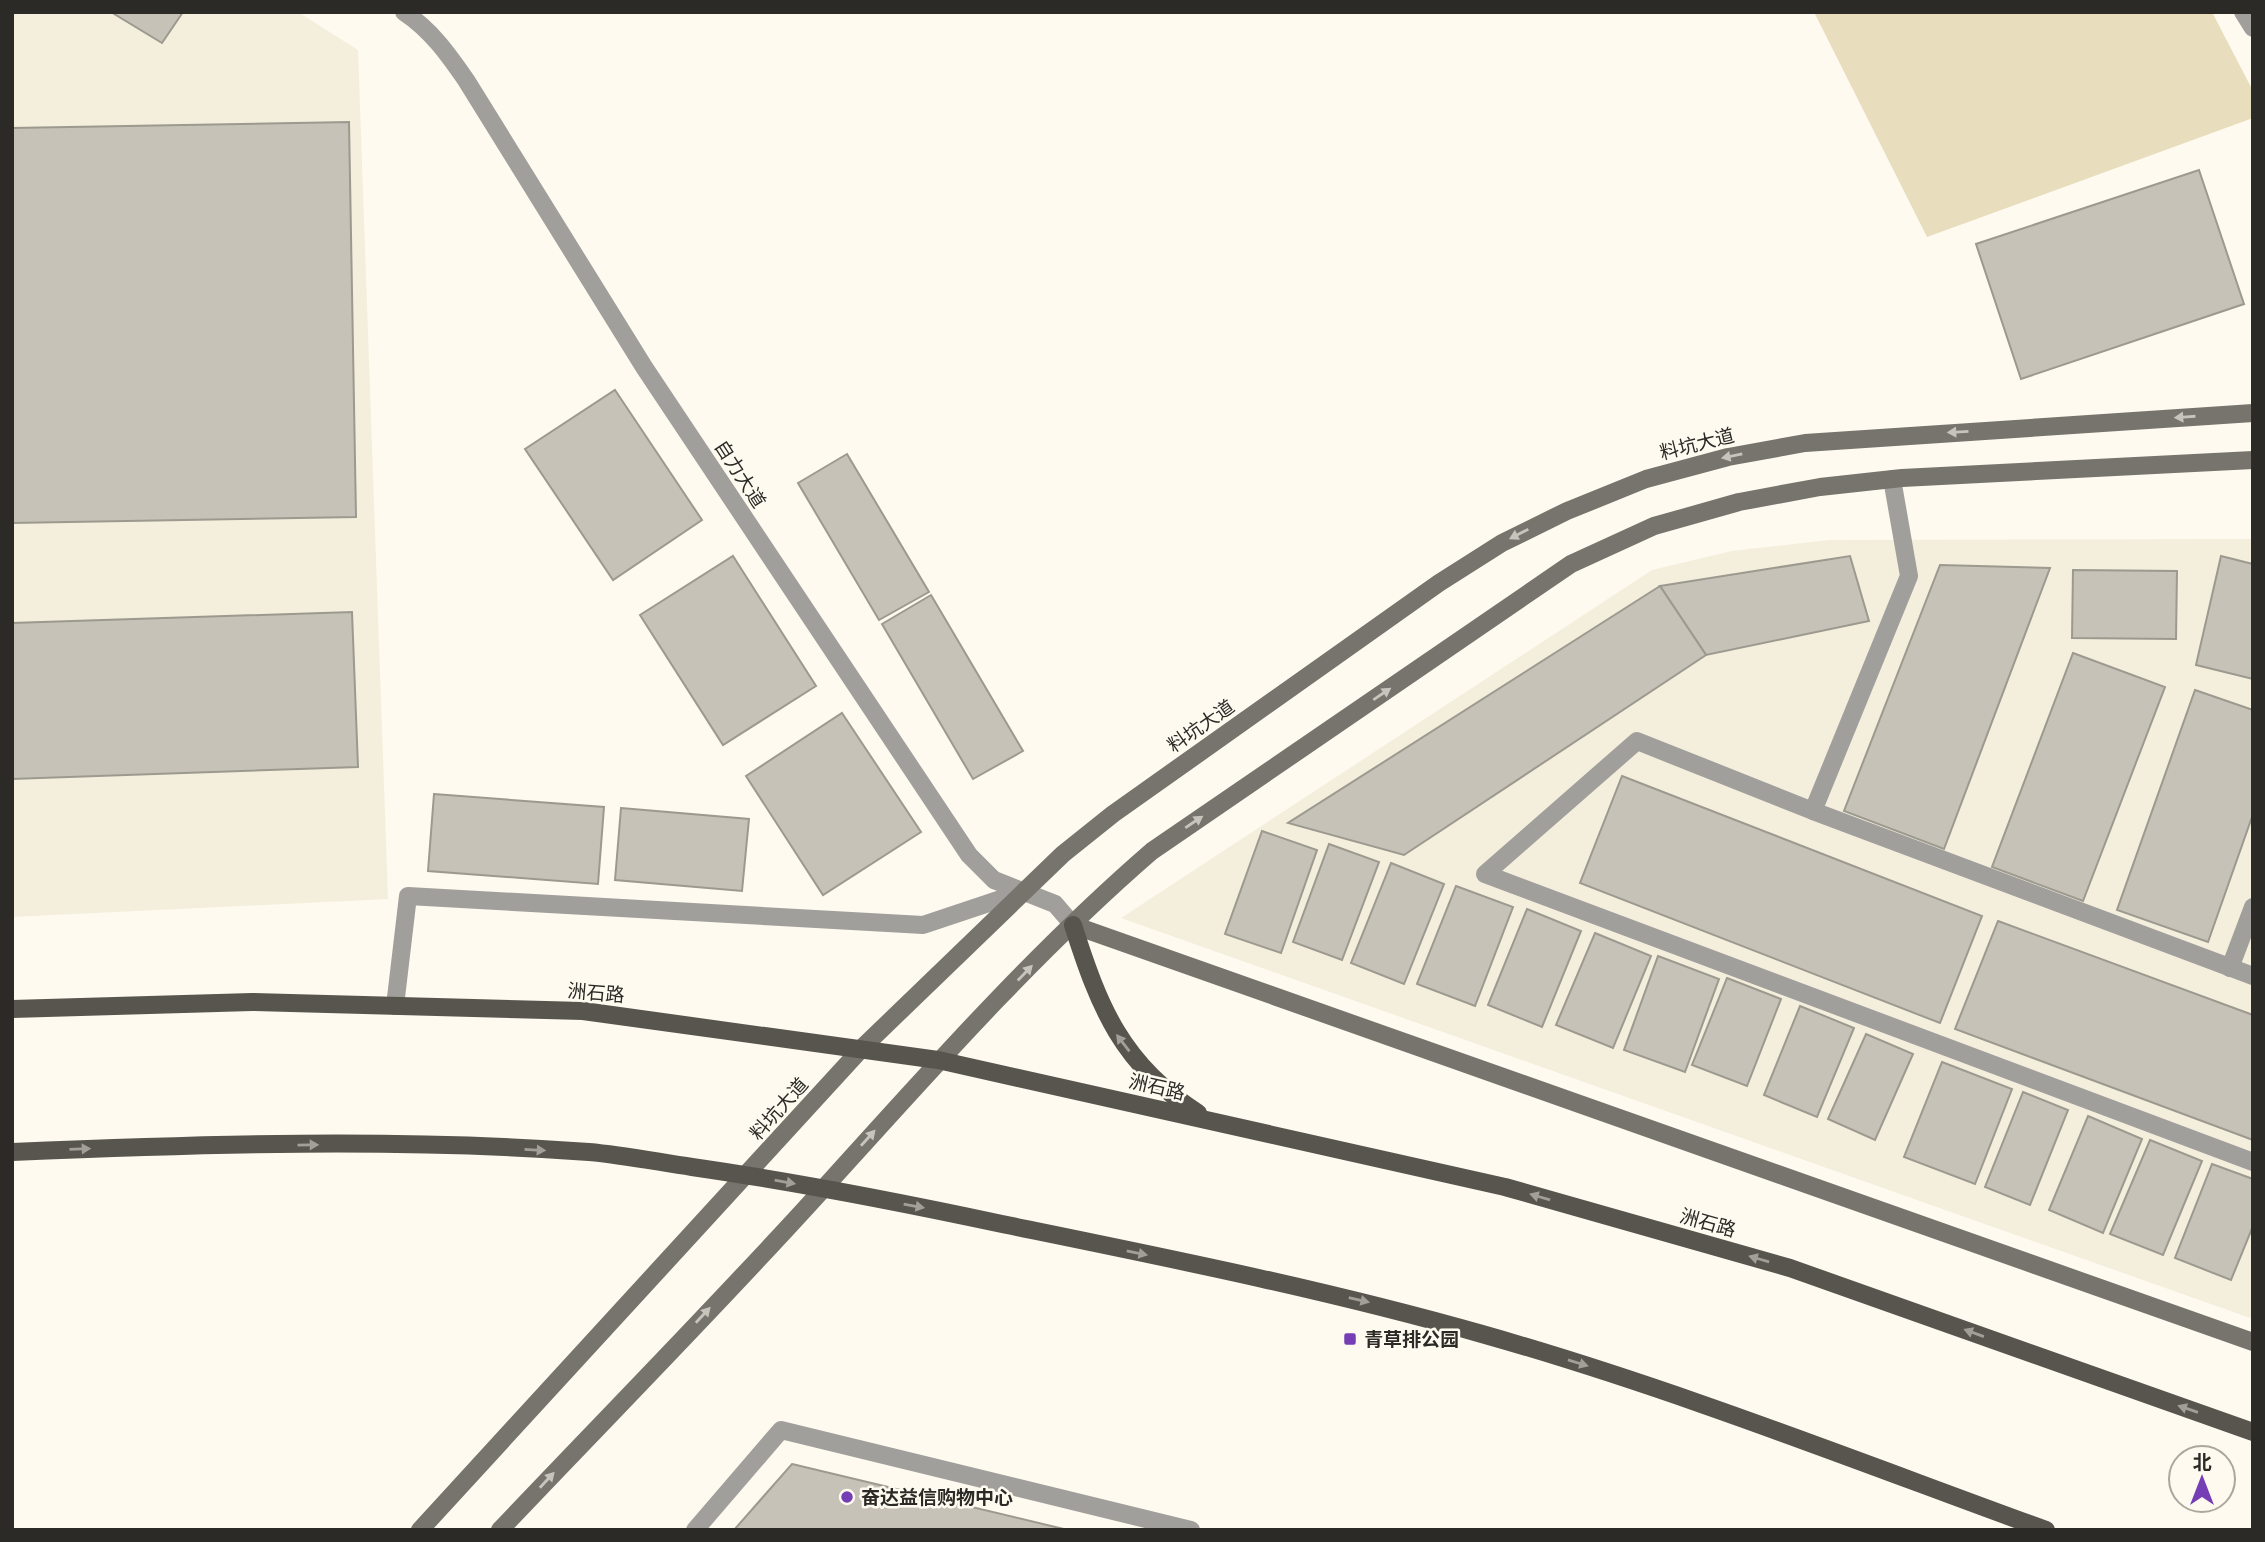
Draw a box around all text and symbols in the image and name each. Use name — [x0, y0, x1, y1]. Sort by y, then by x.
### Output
one-way arrow — [2173, 412, 2195, 423]
street label: 料坑大道 — [1657, 424, 1737, 464]
one-way arrow — [1946, 427, 1968, 438]
street label: 自力大道 — [710, 436, 770, 512]
one-way arrow — [1721, 451, 1743, 462]
one-way arrow — [1509, 529, 1529, 540]
one-way arrow — [1373, 687, 1391, 701]
street label: 料坑大道 — [1163, 695, 1239, 757]
one-way arrow — [1185, 815, 1203, 829]
one-way arrow — [1016, 965, 1033, 982]
street label: 洲石路 — [567, 979, 625, 1007]
one-way arrow — [1115, 1035, 1130, 1053]
street label: 洲石路 — [1127, 1069, 1187, 1105]
street label: 料坑大道 — [745, 1073, 813, 1145]
one-way arrow — [860, 1129, 876, 1147]
one-way arrow — [297, 1140, 319, 1151]
one-way arrow — [70, 1144, 92, 1155]
one-way arrow — [524, 1145, 546, 1156]
one-way arrow — [774, 1177, 796, 1188]
one-way arrow — [1529, 1191, 1551, 1202]
one-way arrow — [903, 1200, 925, 1211]
street label: 洲石路 — [1677, 1204, 1739, 1242]
one-way arrow — [1126, 1247, 1148, 1258]
one-way arrow — [1748, 1253, 1770, 1264]
one-way arrow — [1348, 1295, 1370, 1306]
one-way arrow — [695, 1307, 711, 1324]
one-way arrow — [1963, 1327, 1984, 1338]
place label: 青草排公园 — [1364, 1328, 1459, 1351]
marker: 青草排公园 — [1342, 1331, 1358, 1347]
one-way arrow — [1567, 1358, 1588, 1368]
one-way arrow — [2178, 1403, 2199, 1414]
north arrow — [2167, 1444, 2237, 1514]
text: 北 — [2192, 1451, 2212, 1474]
one-way arrow — [538, 1472, 554, 1489]
place label: 奋达益信购物中心 — [861, 1486, 1013, 1509]
marker: 奋达益信购物中心 — [839, 1489, 855, 1505]

